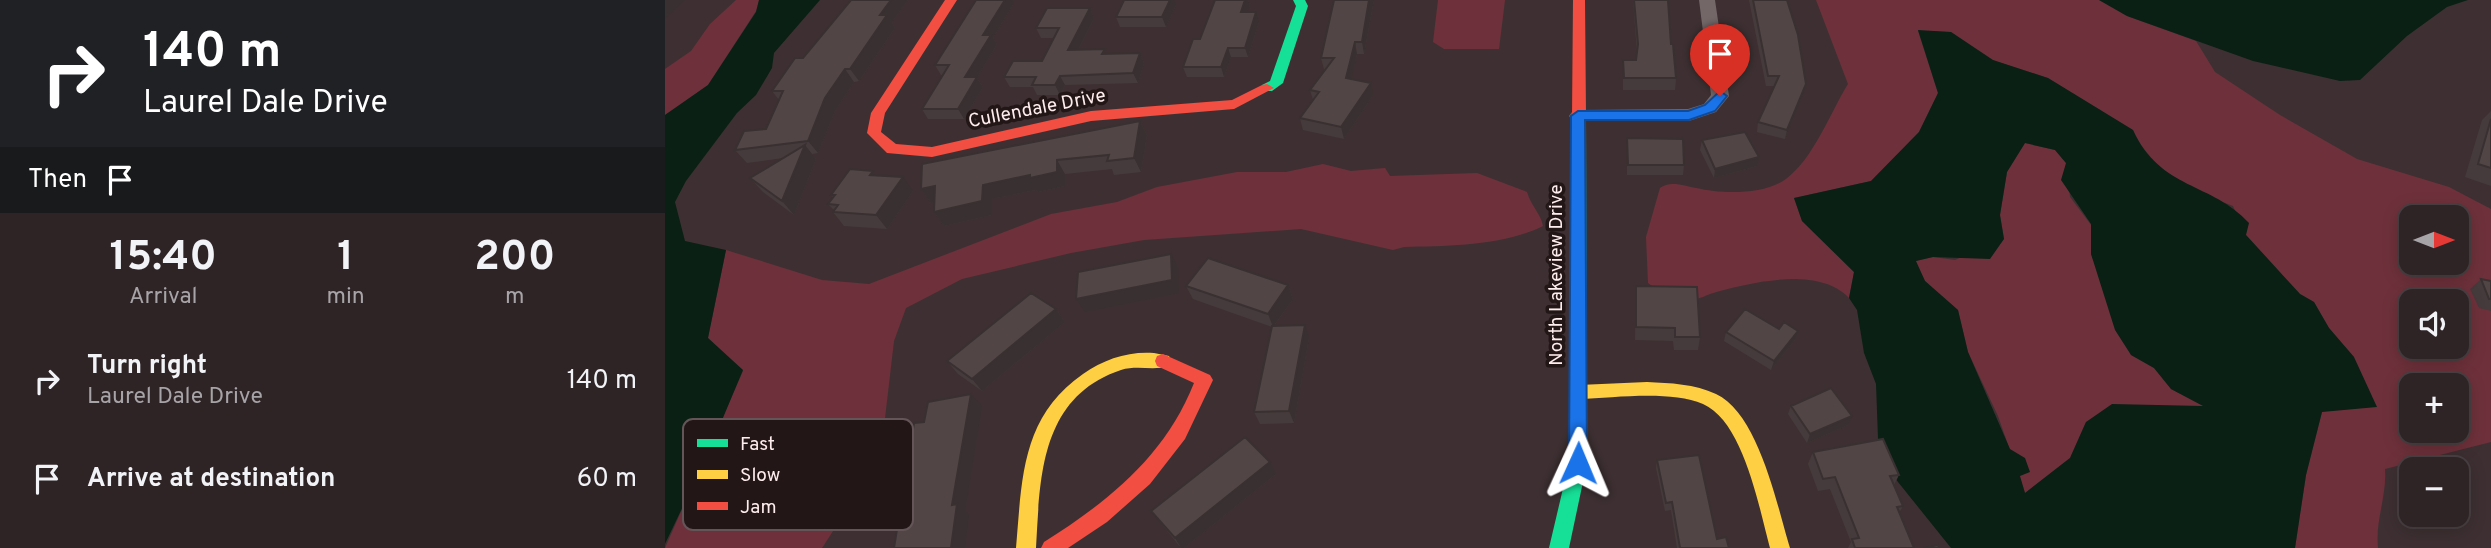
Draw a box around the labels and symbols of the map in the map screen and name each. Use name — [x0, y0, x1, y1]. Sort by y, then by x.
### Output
pin — [1690, 24, 1750, 96]
street label: Cullendale Drive — [966, 84, 1108, 134]
street label: North Lakeview Drive — [1545, 184, 1569, 366]
north arrow — [2399, 205, 2469, 275]
legend — [683, 419, 913, 530]
position arrow — [1541, 426, 1615, 500]
text: Fast — [740, 433, 775, 457]
text: Slow — [740, 464, 780, 488]
text: Jam — [740, 496, 777, 520]

